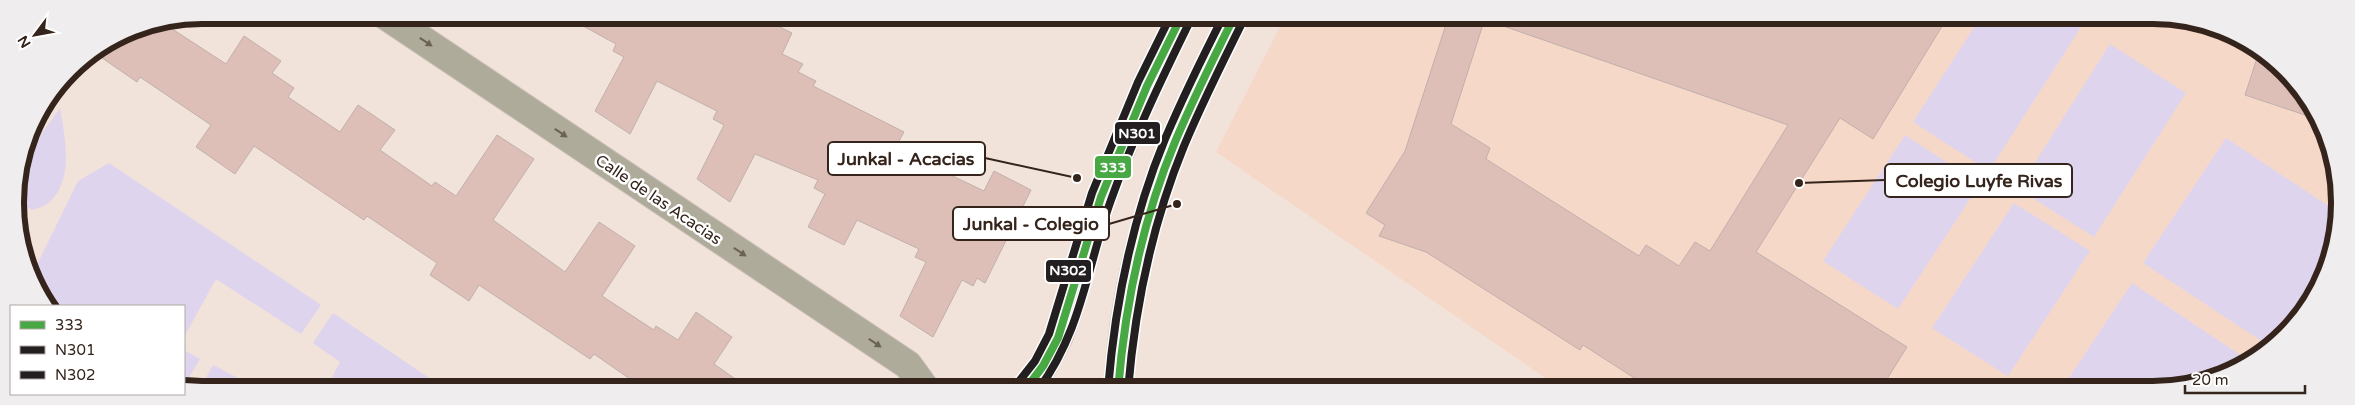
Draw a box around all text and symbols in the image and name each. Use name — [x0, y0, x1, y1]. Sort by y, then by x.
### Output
north arrow — [10, 10, 60, 60]
text: N — [14, 32, 35, 51]
one-way arrow — [419, 37, 433, 47]
line badge: N301 — [1114, 121, 1161, 145]
text: N301 — [1118, 125, 1156, 142]
one-way arrow — [554, 128, 568, 137]
callout: Junkal - Acacias — [828, 142, 985, 175]
text: Junkal - Acacias — [837, 148, 975, 170]
street label: Calle de las Acacias — [592, 150, 725, 249]
line badge: 333 — [1094, 155, 1132, 179]
text: 333 — [1100, 159, 1126, 176]
callout: Colegio Luyfe Rivas — [1885, 164, 2072, 197]
text: Colegio Luyfe Rivas — [1895, 170, 2063, 192]
callout: Junkal - Colegio — [953, 207, 1109, 240]
text: Junkal - Colegio — [962, 213, 1099, 235]
one-way arrow — [733, 247, 746, 257]
line badge: N302 — [1045, 259, 1092, 283]
text: N302 — [1049, 262, 1087, 279]
legend — [10, 305, 185, 395]
text: 333 — [55, 316, 83, 334]
one-way arrow — [868, 338, 881, 347]
text: N301 — [55, 341, 95, 359]
scale bar — [2185, 362, 2305, 394]
text: N302 — [55, 366, 95, 384]
text: 20 m — [2192, 371, 2229, 389]

